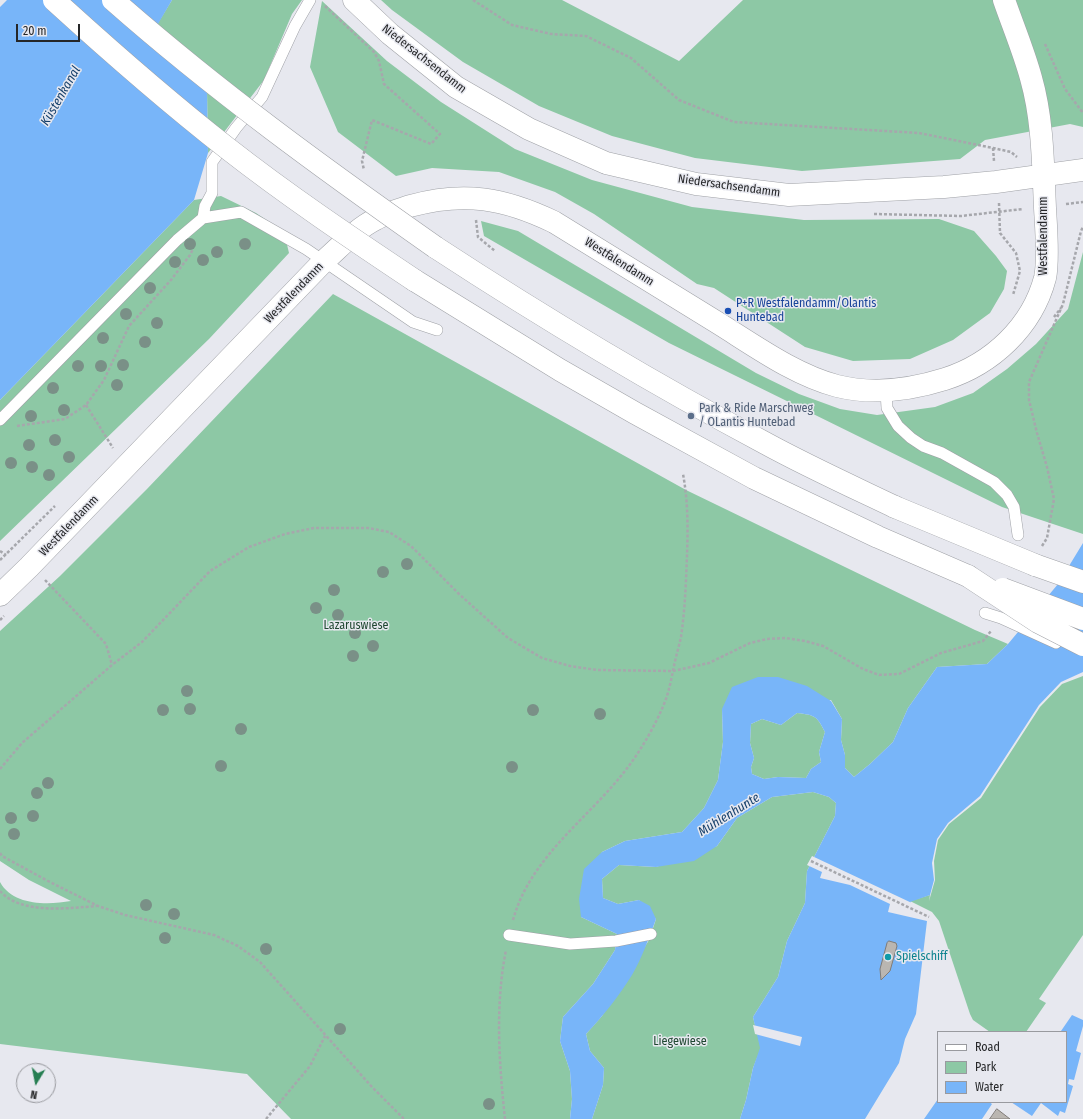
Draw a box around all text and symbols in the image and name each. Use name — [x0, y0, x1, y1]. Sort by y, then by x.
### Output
scale bar — [18, 16, 82, 42]
street label: Niedersachsendamm — [379, 22, 469, 96]
text: 20 m — [23, 24, 47, 38]
water label: Küstenkanal — [38, 63, 84, 129]
street label: Niedersachsendamm — [677, 172, 781, 200]
street label: Westfalendamm — [1037, 196, 1051, 276]
street label: Westfalendamm — [582, 235, 656, 289]
street label: Westfalendamm — [261, 260, 327, 326]
place label: P+R Westfalendamm/Olantis Huntebad — [736, 297, 876, 325]
marker: P+R Westfalendamm/Olantis Huntebad — [723, 306, 733, 316]
place label: Park & Ride Marschweg / OLantis Huntebad — [699, 402, 813, 430]
marker: Park & Ride Marschweg / OLantis Huntebad — [686, 411, 696, 421]
street label: Westfalendamm — [36, 493, 102, 559]
park label: Lazaruswiese — [324, 619, 388, 633]
water label: Mühlenhunte — [695, 790, 763, 840]
place label: Spielschiff — [896, 950, 947, 964]
marker: Spielschiff — [883, 952, 893, 962]
legend — [937, 1031, 1067, 1103]
park label: Liegewiese — [653, 1035, 707, 1049]
text: Road — [975, 1040, 1000, 1054]
text: Park — [975, 1060, 996, 1074]
north arrow — [16, 1063, 56, 1103]
text: Water — [975, 1080, 1003, 1094]
text: N — [30, 1087, 38, 1101]

